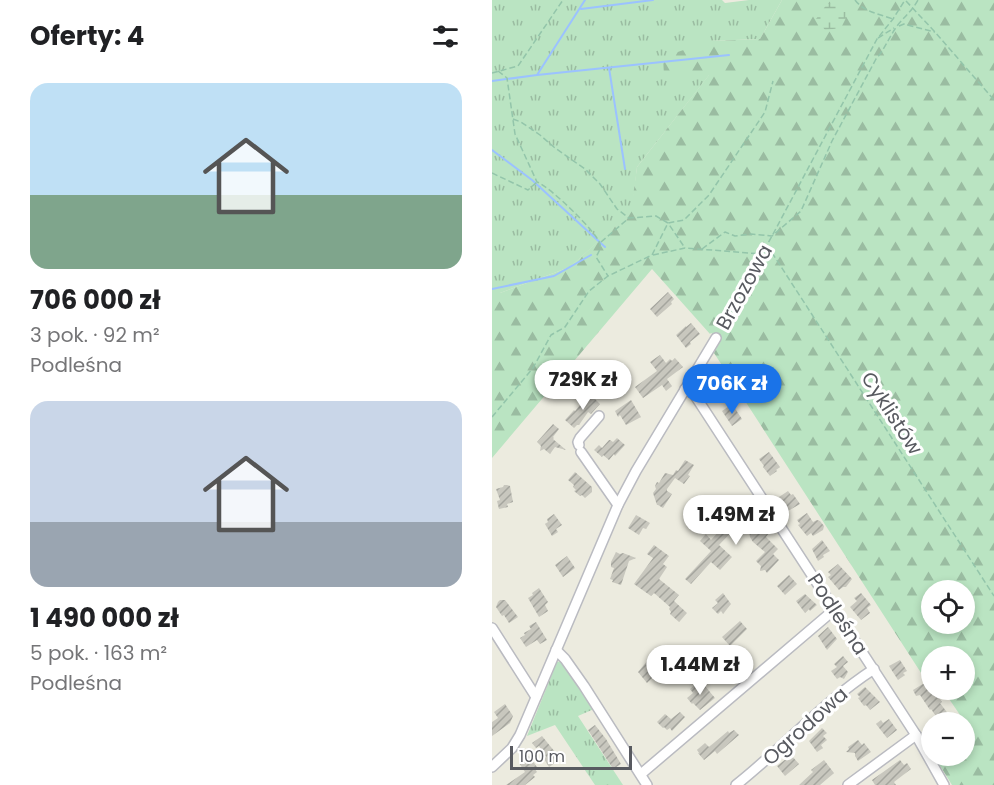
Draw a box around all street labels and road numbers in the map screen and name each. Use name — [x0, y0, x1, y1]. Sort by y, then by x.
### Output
street label: Brzozowa — [709, 239, 779, 335]
street label: Cyklistów — [855, 366, 930, 460]
street label: Podleśna — [801, 568, 875, 660]
street label: Ogrodowa — [756, 680, 854, 772]

